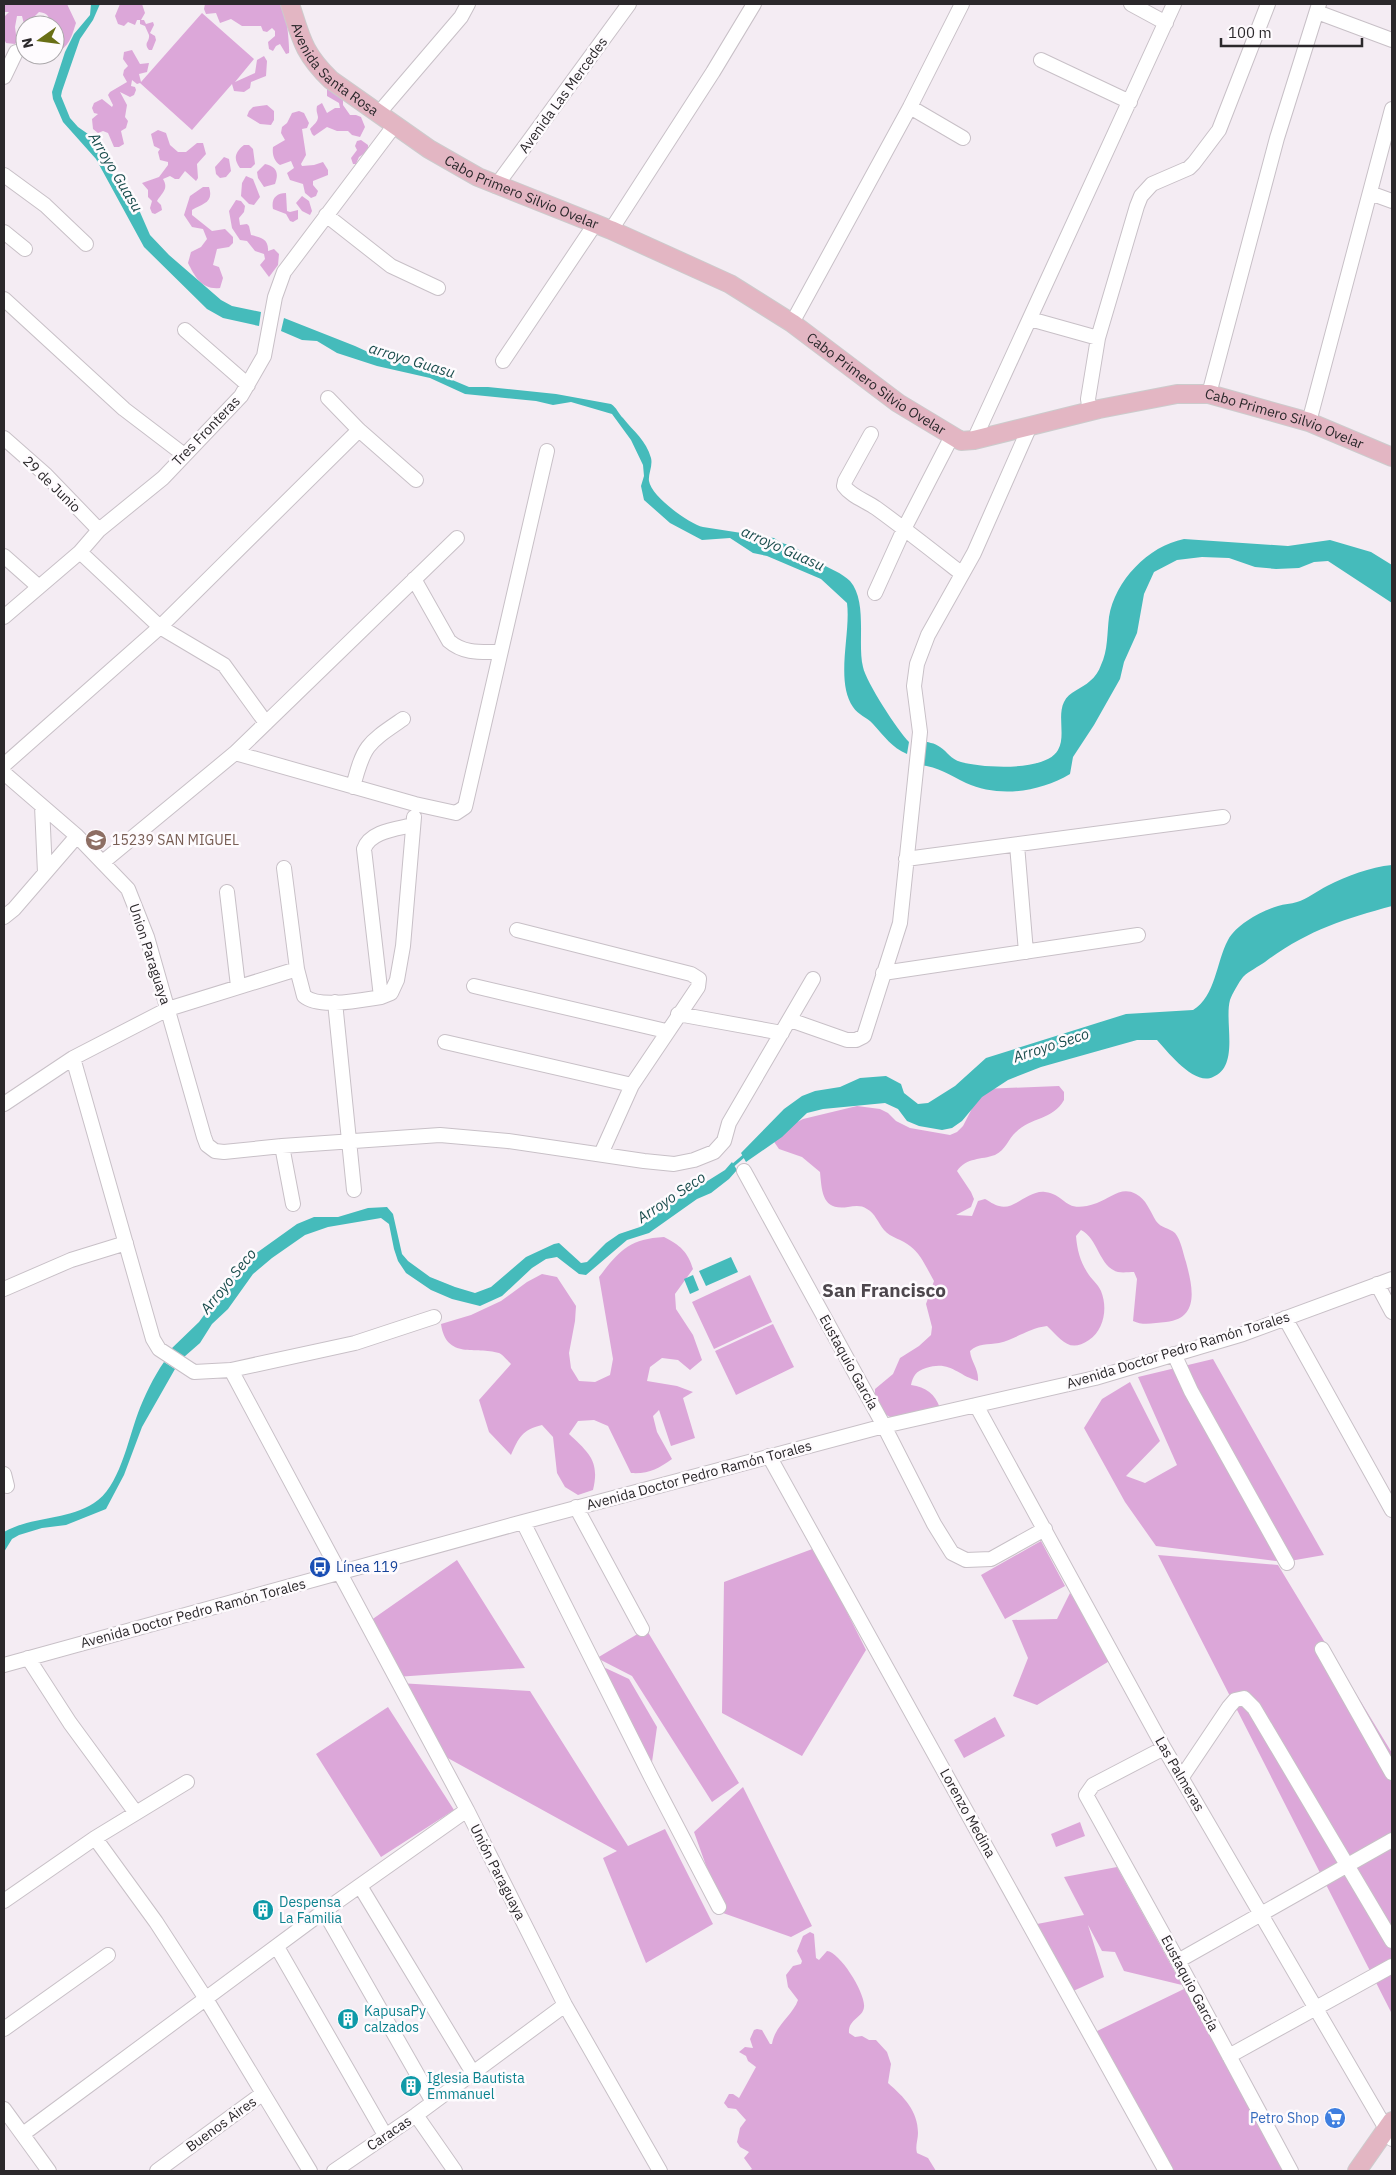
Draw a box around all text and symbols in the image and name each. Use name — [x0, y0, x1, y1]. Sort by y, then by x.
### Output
north arrow — [15, 15, 65, 65]
scale bar — [1221, 15, 1362, 47]
street label: Avenida Santa Rosa — [288, 20, 383, 120]
text: 100 m — [1228, 23, 1272, 42]
street label: Avenida Las Mercedes — [515, 33, 611, 157]
text: N — [17, 36, 37, 50]
water label: Arroyo Guasu — [84, 128, 147, 215]
street label: Cabo Primero Silvio Ovelar — [441, 151, 601, 233]
street label: Cabo Primero Silvio Ovelar — [803, 328, 949, 439]
water label: arroyo Guasu — [367, 338, 457, 382]
street label: Cabo Primero Silvio Ovelar — [1203, 384, 1366, 453]
street label: Tres Fronteras — [168, 392, 244, 470]
street label: 29 de Junio — [19, 452, 85, 516]
water label: arroyo Guasu — [738, 521, 828, 575]
school or university icon: 15239 SAN MIGUEL — [84, 828, 108, 852]
place label: 15239 SAN MIGUEL — [112, 831, 239, 849]
street label: Union Paraguaya — [125, 901, 175, 1007]
water label: Arroyo Seco — [1010, 1024, 1091, 1067]
water label: Arroyo Seco — [632, 1167, 709, 1227]
water label: Arroyo Seco — [195, 1244, 260, 1318]
district label: San Francisco — [822, 1278, 946, 1302]
street label: Avenida Doctor Pedro Ramón Torales — [1064, 1307, 1292, 1393]
street label: Eustaquio García — [815, 1311, 883, 1413]
street label: Avenida Doctor Pedro Ramón Torales — [584, 1436, 814, 1514]
bus stop icon: Línea 119 — [308, 1555, 332, 1579]
place label: Línea 119 — [336, 1558, 398, 1576]
street label: Avenida Doctor Pedro Ramón Torales — [78, 1574, 308, 1652]
street label: Las Palmeras — [1151, 1733, 1209, 1815]
street label: Lorenzo Medina — [936, 1765, 1000, 1861]
street label: Unión Paraguaya — [466, 1821, 530, 1923]
place label: Despensa La Familia — [279, 1893, 343, 1927]
building icon: Despensa La Familia — [251, 1898, 275, 1922]
street label: Eustaquio García — [1157, 1932, 1223, 2035]
place label: KapusaPy calzados — [364, 2002, 426, 2036]
building icon: KapusaPy calzados — [336, 2007, 360, 2031]
place label: Iglesia Bautista Emmanuel — [427, 2069, 525, 2103]
building icon: Iglesia Bautista Emmanuel — [399, 2074, 423, 2098]
street label: Buenos Aires — [182, 2092, 260, 2156]
supermarket icon: Petro Shop — [1323, 2106, 1347, 2130]
place label: Petro Shop — [1250, 2109, 1319, 2127]
street label: Caracas — [363, 2111, 415, 2154]

